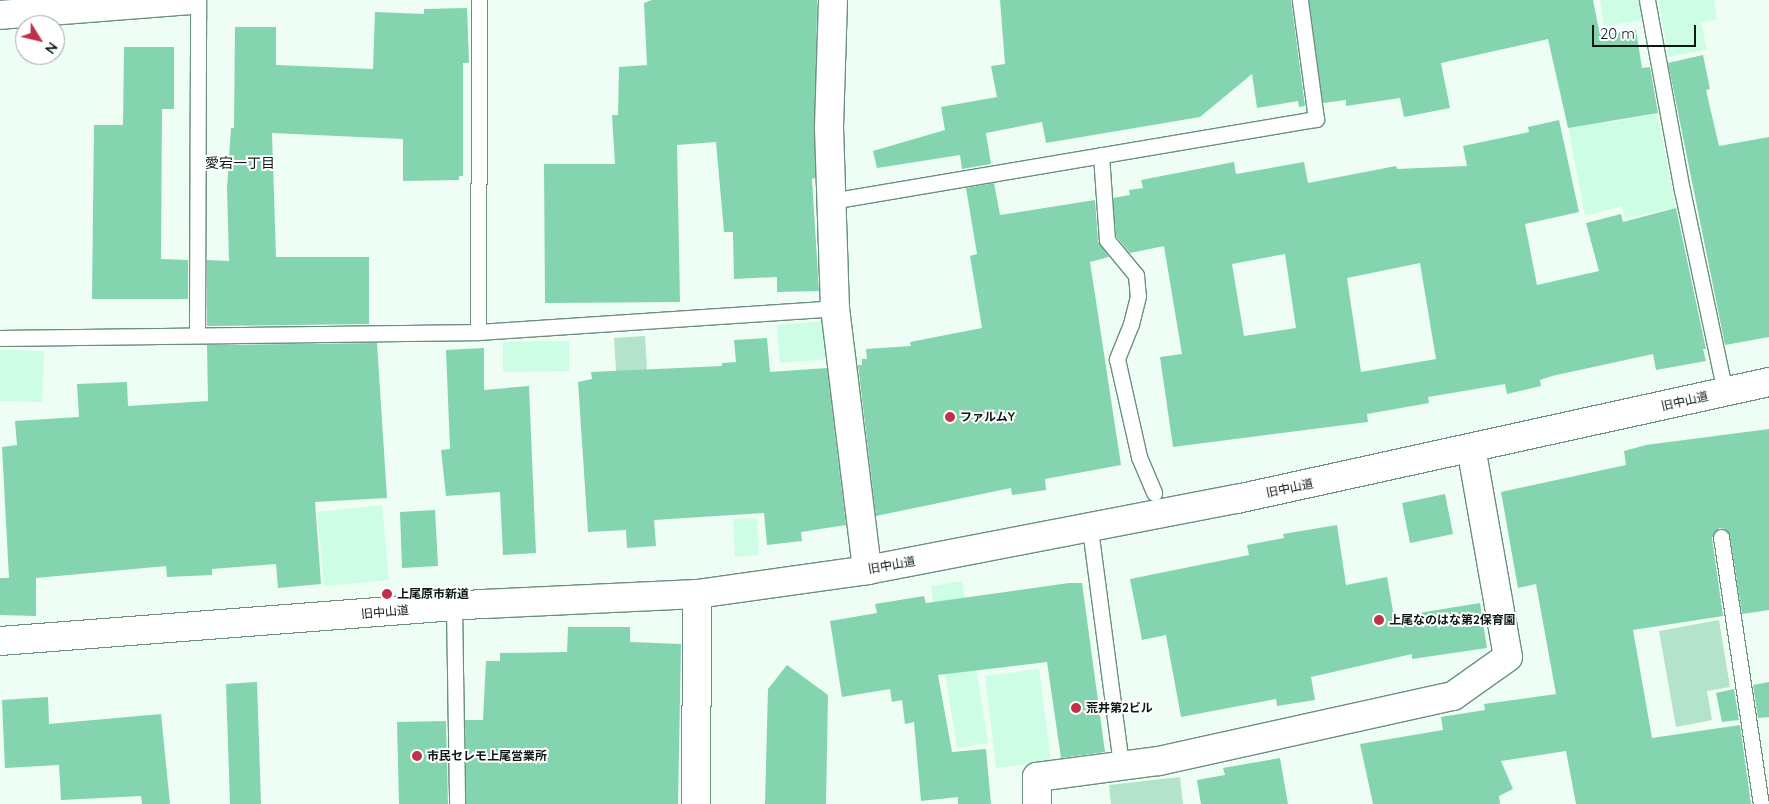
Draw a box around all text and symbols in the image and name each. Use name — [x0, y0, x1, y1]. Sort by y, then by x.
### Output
north arrow — [15, 15, 65, 65]
scale bar — [1594, 15, 1698, 47]
text: 20 m — [1600, 24, 1635, 43]
text: N — [41, 39, 62, 58]
district label: 愛宕一丁目 — [205, 155, 275, 171]
street label: 旧中山道 — [1660, 389, 1710, 413]
place label: ファルムY — [960, 410, 1015, 424]
marker: ファルムY — [944, 411, 956, 423]
street label: 旧中山道 — [1265, 476, 1315, 500]
street label: 旧中山道 — [867, 554, 917, 576]
place label: 上尾原市新道 — [397, 587, 469, 601]
marker: 上尾原市新道 — [381, 588, 393, 600]
street label: 旧中山道 — [360, 603, 410, 621]
place label: 上尾なのはな第2保育園 — [1389, 613, 1516, 627]
marker: 上尾なのはな第2保育園 — [1373, 614, 1385, 626]
place label: 荒井第2ビル — [1086, 701, 1153, 715]
marker: 荒井第2ビル — [1070, 702, 1082, 714]
place label: 市民セレモ上尾営業所 — [427, 749, 547, 763]
marker: 市民セレモ上尾営業所 — [411, 750, 423, 762]

